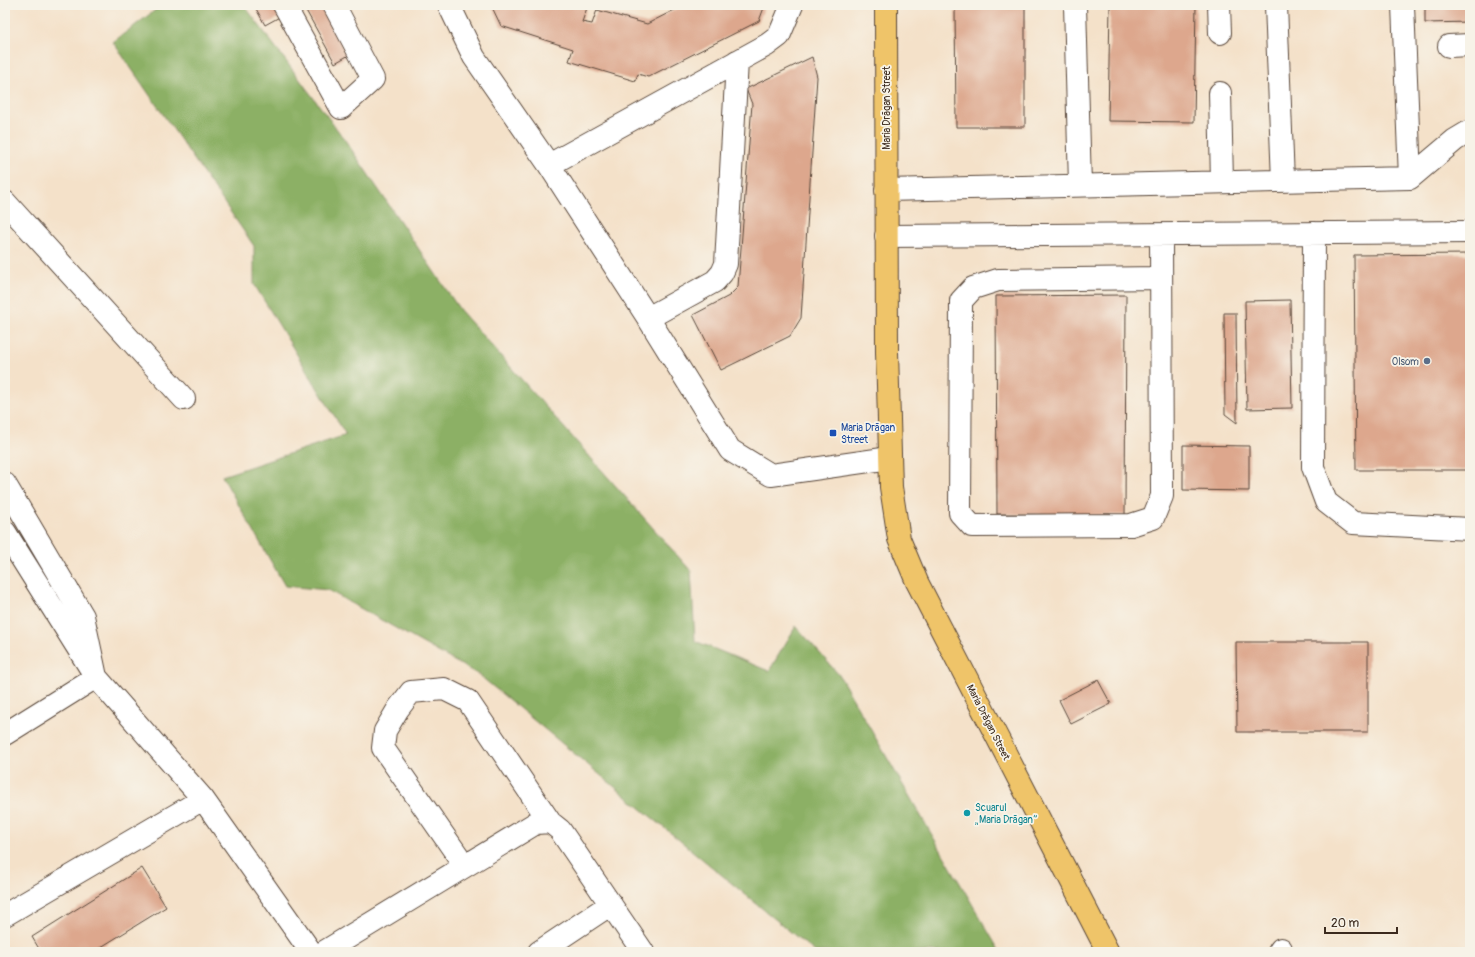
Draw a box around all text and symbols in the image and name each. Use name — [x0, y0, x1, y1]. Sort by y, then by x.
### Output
street label: Maria Drăgan Street — [881, 65, 893, 150]
place label: Olsom — [1392, 356, 1419, 368]
marker: Olsom — [1422, 356, 1432, 366]
place label: Maria Drăgan Street — [841, 422, 895, 446]
marker: Maria Drăgan Street — [828, 428, 838, 438]
street label: Maria Drăgan Street — [964, 683, 1013, 763]
place label: Scuarul „Maria Drăgan” — [975, 802, 1037, 826]
marker: Scuarul „Maria Drăgan” — [962, 808, 972, 818]
scale bar — [1325, 909, 1397, 935]
text: 20 m — [1331, 916, 1360, 931]

